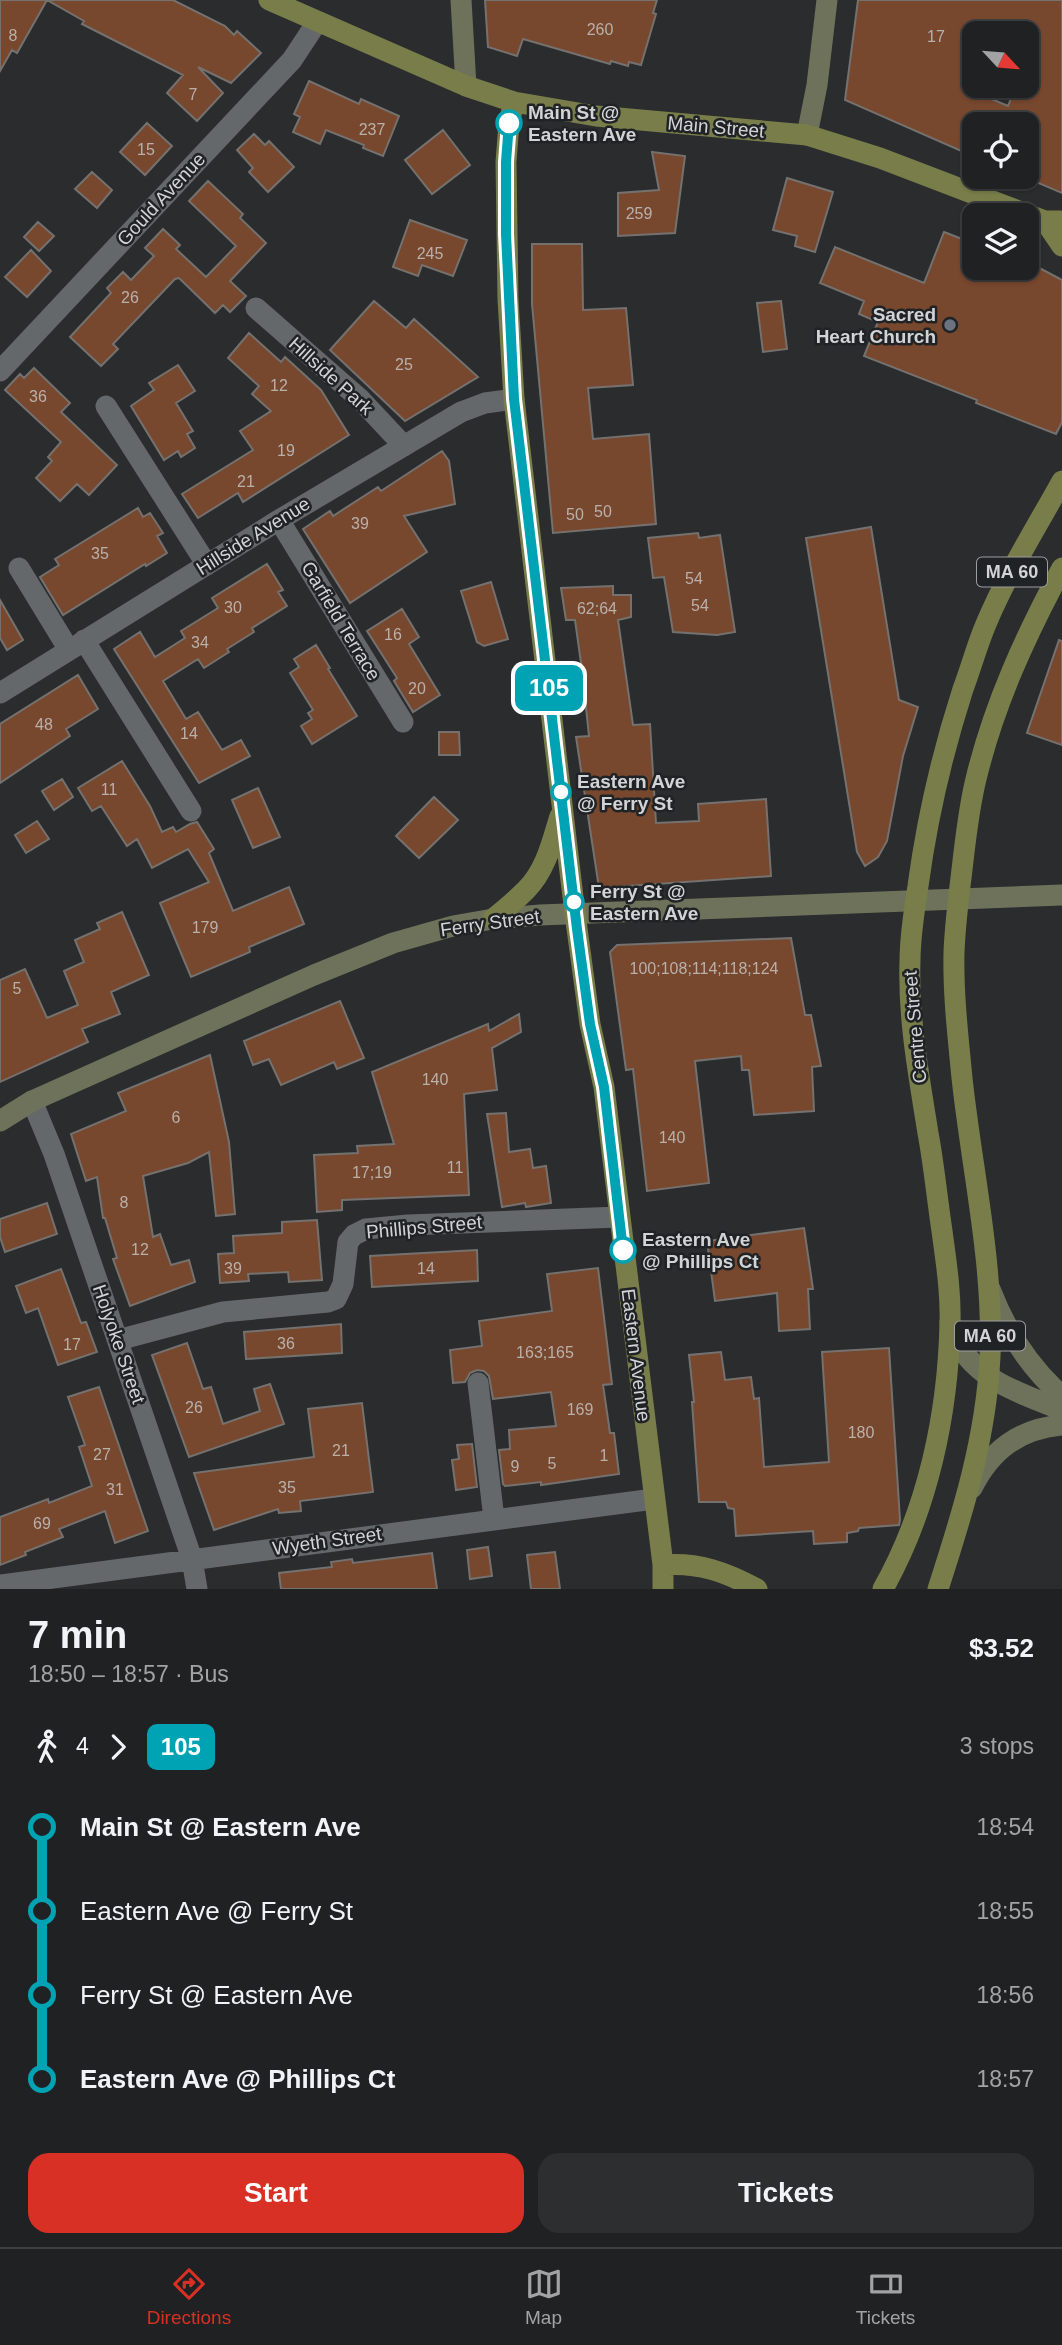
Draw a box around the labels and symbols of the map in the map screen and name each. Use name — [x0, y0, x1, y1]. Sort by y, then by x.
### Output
house number: 260 — [587, 21, 613, 38]
north arrow — [962, 21, 1040, 98]
house number: 8 — [9, 27, 18, 44]
house number: 17 — [927, 28, 945, 45]
house number: 7 — [189, 86, 198, 103]
place label: Main St @ Eastern Ave — [528, 102, 636, 145]
marker: Main St @ Eastern Ave — [496, 110, 522, 136]
street label: Main Street — [667, 112, 766, 142]
house number: 237 — [359, 121, 385, 138]
house number: 15 — [137, 141, 155, 158]
street label: Gould Avenue — [113, 148, 209, 250]
house number: 259 — [626, 205, 652, 222]
house number: 245 — [417, 245, 443, 262]
house number: 26 — [121, 289, 139, 306]
place label: Sacred Heart Church — [816, 304, 936, 347]
marker: Sacred Heart Church — [942, 317, 958, 333]
street label: Hillside Park — [285, 333, 378, 419]
house number: 25 — [395, 356, 413, 373]
house number: 12 — [270, 377, 288, 394]
house number: 36 — [29, 388, 47, 405]
house number: 19 — [277, 442, 295, 459]
house number: 21 — [237, 473, 255, 490]
street label: Hillside Avenue — [192, 493, 314, 579]
house number: 50 — [594, 503, 612, 520]
house number: 50 — [566, 506, 584, 523]
house number: 39 — [351, 515, 369, 532]
house number: 35 — [91, 545, 109, 562]
street label: Garfield Terrace — [297, 558, 385, 684]
road number: MA 60 — [977, 558, 1047, 586]
house number: 54 — [685, 570, 703, 587]
house number: 54 — [691, 597, 709, 614]
house number: 30 — [224, 599, 242, 616]
house number: 62;64 — [577, 600, 617, 617]
house number: 16 — [384, 626, 402, 643]
house number: 34 — [191, 634, 209, 651]
line badge: 105 — [509, 665, 589, 711]
house number: 20 — [408, 680, 426, 697]
house number: 48 — [35, 716, 53, 733]
house number: 14 — [180, 725, 198, 742]
place label: Eastern Ave @ Ferry St — [577, 771, 685, 814]
house number: 11 — [101, 781, 117, 798]
marker: Eastern Ave @ Ferry St — [551, 782, 571, 802]
place label: Ferry St @ Eastern Ave — [590, 881, 698, 924]
marker: Ferry St @ Eastern Ave — [564, 892, 584, 912]
street label: Ferry Street — [439, 906, 542, 940]
house number: 179 — [192, 919, 218, 936]
house number: 100;108;114;118;124 — [630, 960, 779, 977]
street label: Centre Street — [900, 969, 930, 1084]
house number: 5 — [13, 980, 22, 997]
house number: 140 — [422, 1071, 448, 1088]
house number: 6 — [172, 1109, 181, 1126]
house number: 140 — [659, 1129, 685, 1146]
house number: 11 — [447, 1159, 463, 1176]
house number: 17;19 — [352, 1164, 392, 1181]
house number: 8 — [120, 1194, 129, 1211]
street label: Phillips Street — [365, 1211, 483, 1243]
place label: Eastern Ave @ Phillips Ct — [642, 1229, 759, 1272]
marker: Eastern Ave @ Phillips Ct — [610, 1237, 636, 1263]
house number: 12 — [131, 1241, 149, 1258]
house number: 39 — [224, 1260, 242, 1277]
house number: 14 — [417, 1260, 435, 1277]
street label: Holyoke Street — [89, 1282, 149, 1407]
street label: Eastern Avenue — [617, 1287, 655, 1423]
road number: MA 60 — [955, 1322, 1025, 1350]
house number: 36 — [277, 1335, 295, 1352]
house number: 17 — [63, 1336, 81, 1353]
house number: 163;165 — [516, 1344, 574, 1361]
house number: 26 — [185, 1399, 203, 1416]
house number: 169 — [567, 1401, 593, 1418]
house number: 180 — [848, 1424, 874, 1441]
house number: 21 — [332, 1442, 350, 1459]
house number: 27 — [93, 1446, 111, 1463]
house number: 1 — [600, 1447, 609, 1464]
house number: 5 — [548, 1455, 557, 1472]
house number: 9 — [511, 1458, 520, 1475]
house number: 35 — [278, 1479, 296, 1496]
house number: 31 — [106, 1481, 124, 1498]
house number: 69 — [33, 1515, 51, 1532]
street label: Wyeth Street — [271, 1523, 383, 1559]

